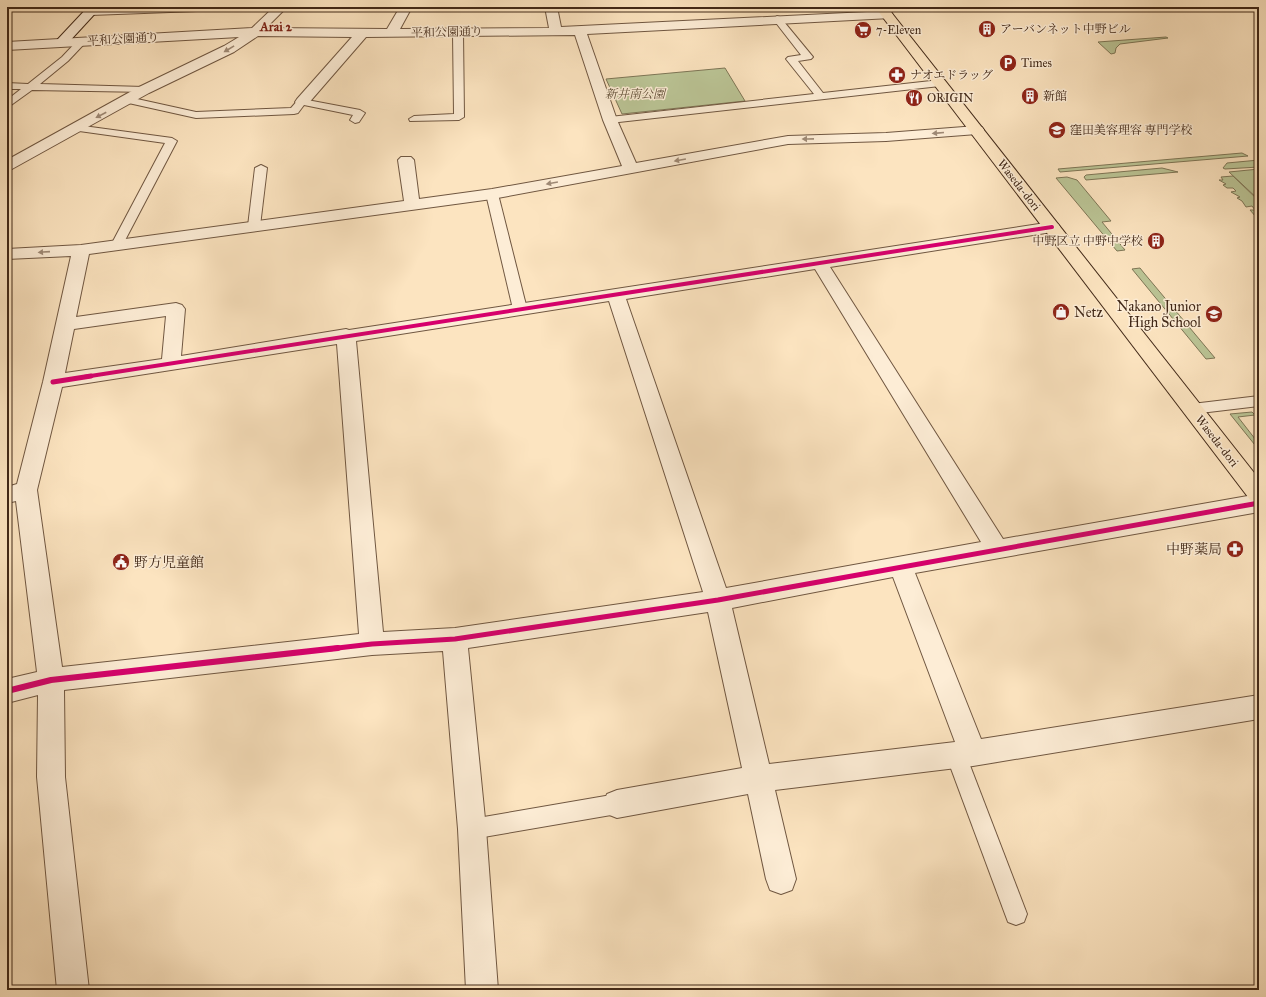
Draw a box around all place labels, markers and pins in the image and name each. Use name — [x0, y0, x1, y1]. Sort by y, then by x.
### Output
building icon: アーバンネット中野ビル — [977, 19, 997, 39]
supermarket icon: 7-Eleven — [853, 20, 873, 40]
place label: アーバンネット中野ビル — [1000, 22, 1131, 36]
place label: 7-Eleven — [876, 23, 922, 37]
parking icon: Times — [998, 53, 1018, 73]
place label: Times — [1021, 56, 1052, 70]
pharmacy icon: ナオエドラッグ — [887, 65, 907, 85]
place label: ナオエドラッグ — [910, 68, 993, 82]
building icon: 新館 — [1020, 86, 1040, 106]
restaurant icon: ORIGIN — [904, 88, 924, 108]
place label: 新館 — [1043, 89, 1067, 103]
place label: ORIGIN — [927, 91, 974, 105]
school or university icon: 窪田美容理容 専門学校 — [1047, 120, 1067, 140]
place label: 窪田美容理容 専門学校 — [1070, 123, 1193, 137]
building icon: 中野区立 中野中学校 — [1146, 231, 1166, 251]
place label: 中野区立 中野中学校 — [1032, 234, 1143, 248]
place label: Nakano Junior High School — [1117, 298, 1202, 331]
shop icon: Netz — [1051, 302, 1071, 322]
place label: Netz — [1074, 304, 1103, 321]
school or university icon: Nakano Junior High School — [1204, 304, 1224, 324]
pharmacy icon: 中野薬局 — [1225, 539, 1245, 559]
place label: 中野薬局 — [1166, 541, 1222, 558]
public building icon: 野方児童館 — [111, 552, 131, 572]
place label: 野方児童館 — [134, 554, 204, 571]

